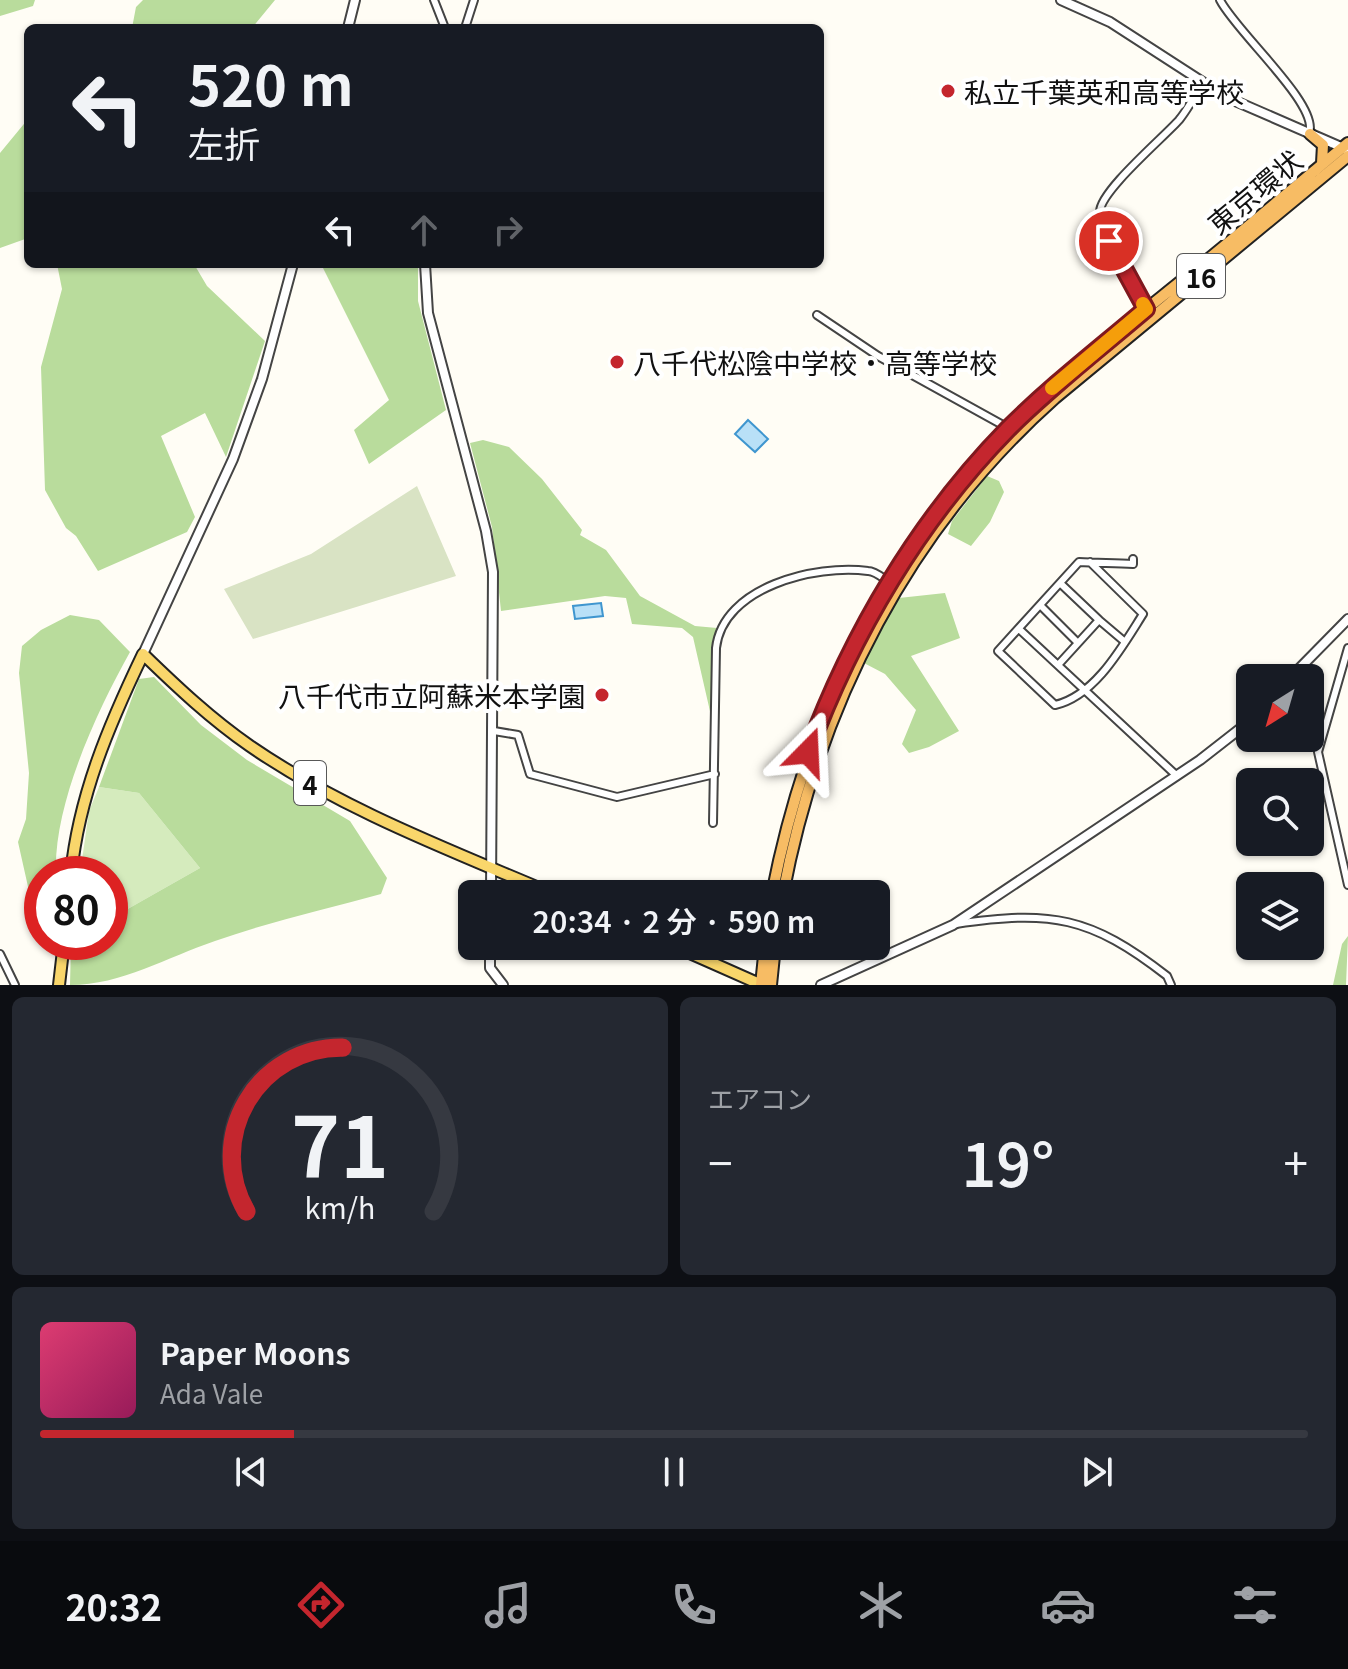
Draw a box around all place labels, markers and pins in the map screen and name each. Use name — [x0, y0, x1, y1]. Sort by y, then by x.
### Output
place label: 私立千葉英和高等学校 — [964, 71, 1244, 111]
marker: 私立千葉英和高等学校 — [939, 82, 957, 100]
pin — [1075, 207, 1143, 275]
place label: 八千代松陰中学校・高等学校 — [633, 342, 997, 382]
marker: 八千代松陰中学校・高等学校 — [608, 353, 626, 371]
place label: 八千代市立阿蘇米本学園 — [278, 675, 586, 715]
marker: 八千代市立阿蘇米本学園 — [593, 686, 611, 704]

